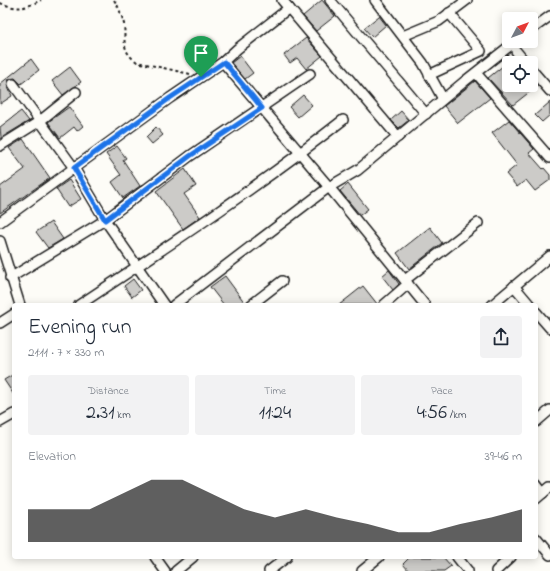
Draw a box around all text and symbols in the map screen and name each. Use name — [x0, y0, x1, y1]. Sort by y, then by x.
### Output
north arrow — [502, 12, 538, 48]
map controls — [502, 12, 538, 92]
pin — [184, 36, 218, 77]
icon: arrive — [190, 42, 212, 64]
button: locate — [502, 56, 538, 92]
text: Evening run — [28, 312, 132, 344]
button: share — [480, 316, 522, 358]
text: 21:11 · 7 × 330 m — [28, 343, 104, 362]
text: Distance — [88, 383, 129, 399]
text: Time — [264, 383, 286, 399]
text: Pace — [431, 383, 452, 399]
text: 2.31 — [86, 399, 115, 428]
text: 11:24 — [259, 399, 291, 428]
text: 4:56 — [417, 399, 447, 428]
text: km — [115, 407, 131, 423]
text: /km — [447, 407, 467, 423]
text: Elevation — [28, 447, 76, 466]
text: 39–46 m — [485, 447, 522, 466]

